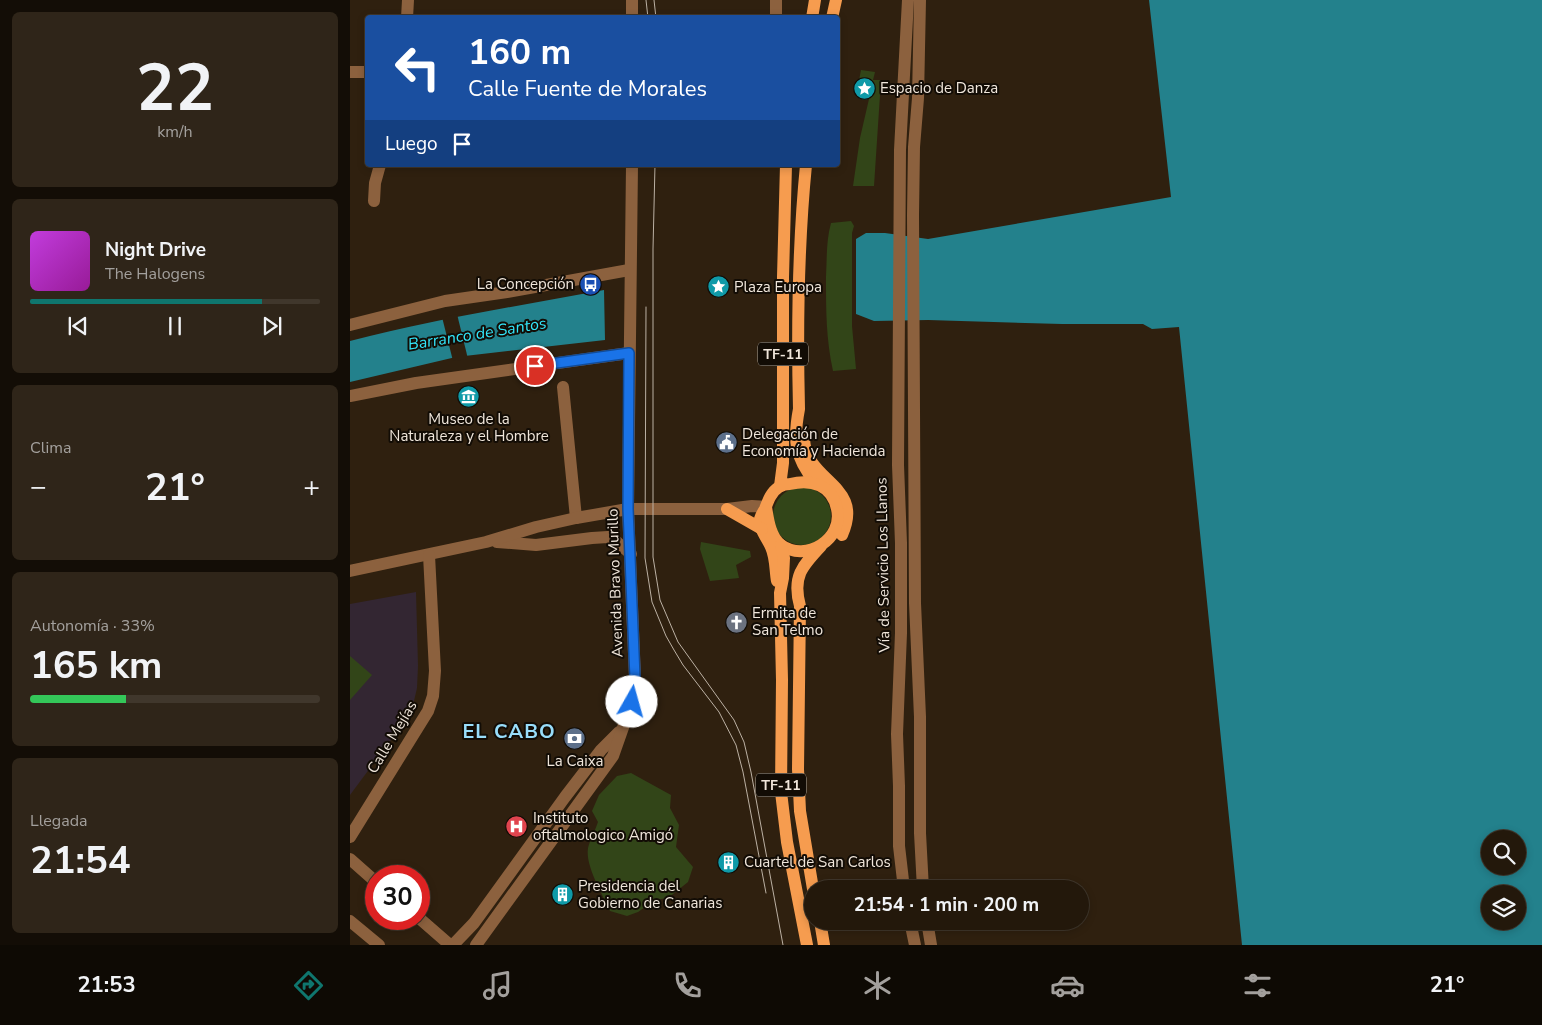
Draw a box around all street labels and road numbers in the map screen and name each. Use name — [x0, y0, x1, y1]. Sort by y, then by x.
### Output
road number: TF-11 — [758, 342, 808, 366]
street label: Vía de Servicio Los Llanos — [871, 477, 895, 654]
street label: Avenida Bravo Murillo — [602, 508, 628, 658]
street label: Calle Mejías — [362, 697, 422, 777]
road number: TF-11 — [756, 774, 806, 796]

